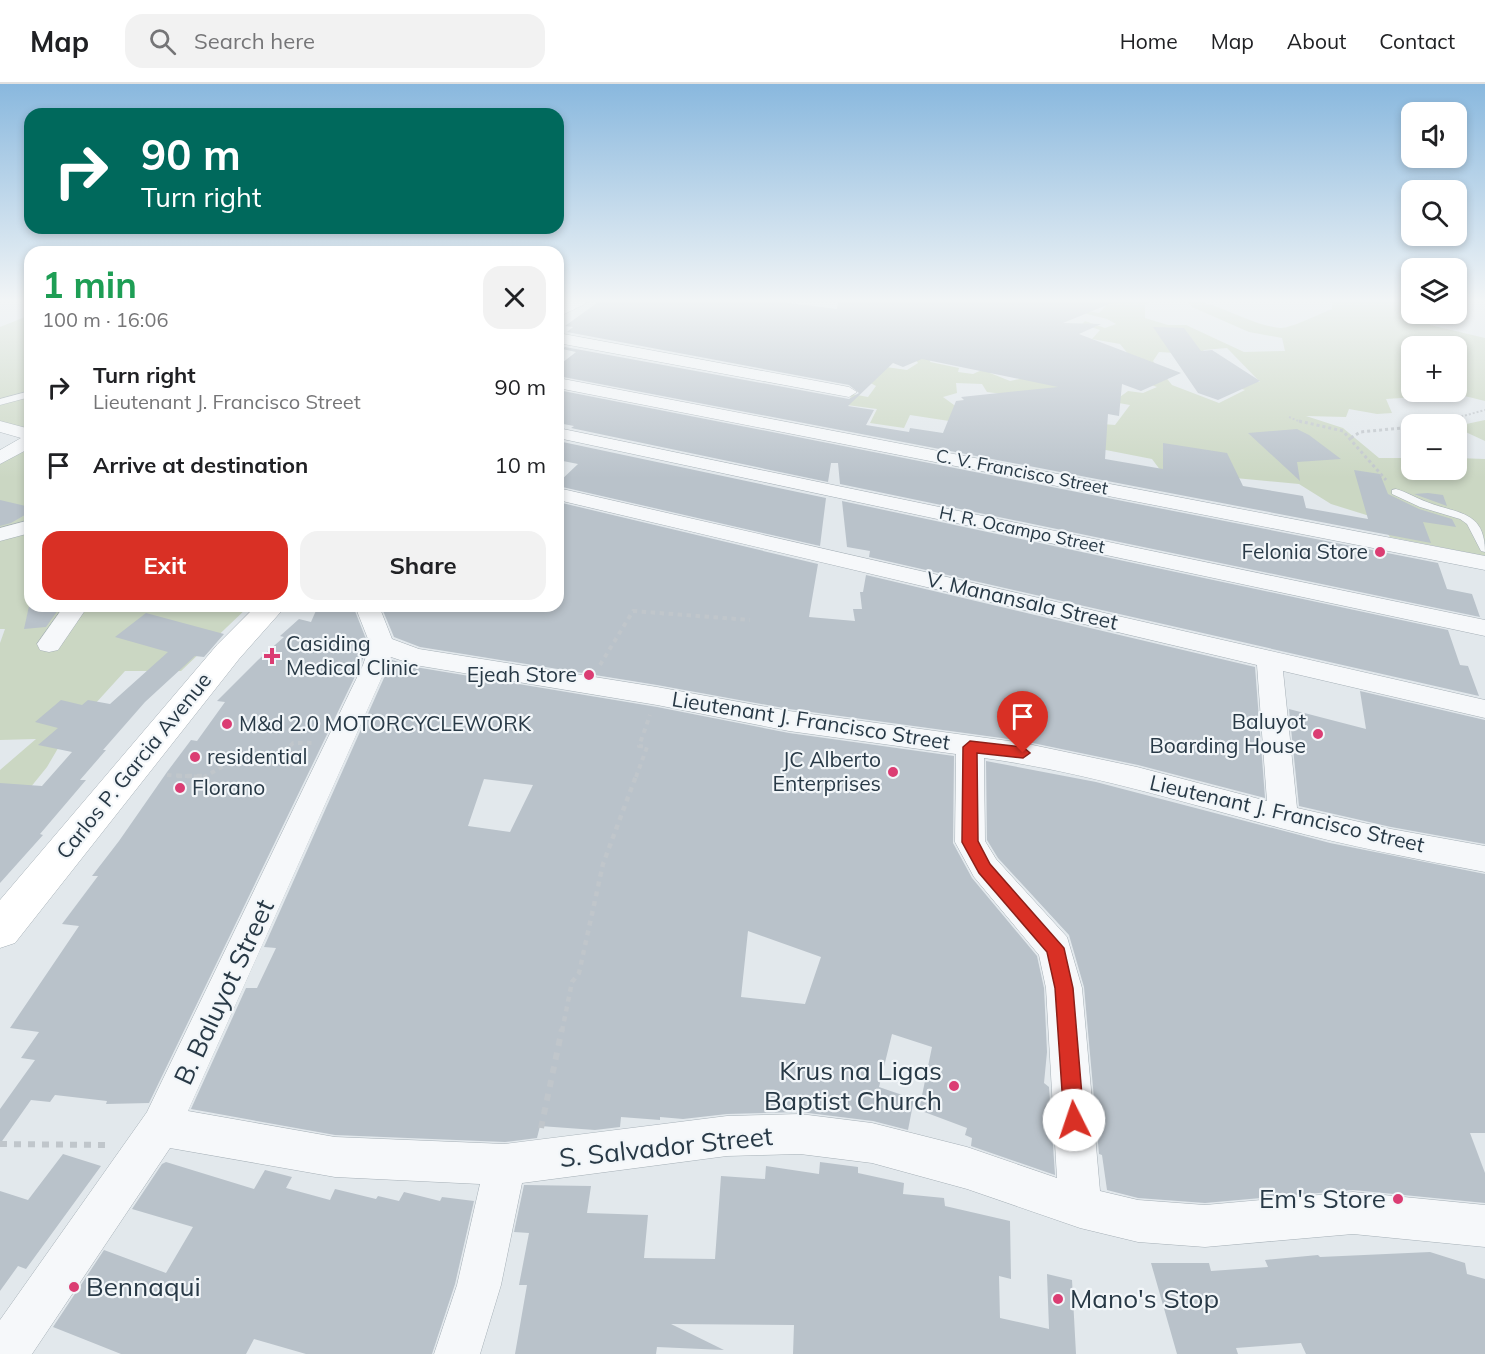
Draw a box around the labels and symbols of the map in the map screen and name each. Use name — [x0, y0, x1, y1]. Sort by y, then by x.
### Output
street label: C. V. Francisco Street — [934, 444, 1110, 499]
street label: H. R. Ocampo Street — [937, 501, 1107, 558]
place label: Felonia Store — [1242, 538, 1368, 564]
marker: Felonia Store — [1373, 545, 1387, 559]
street label: V. Manansala Street — [924, 565, 1121, 635]
place label: Casiding Medical Clinic — [286, 630, 419, 680]
marker: Casiding Medical Clinic — [263, 647, 281, 665]
place label: Ejeah Store — [467, 661, 577, 687]
street label: Carlos P. Garcia Avenue — [50, 667, 216, 864]
marker: Ejeah Store — [582, 668, 596, 682]
street label: Lieutenant J. Francisco Street — [670, 685, 952, 755]
pin — [997, 691, 1048, 753]
place label: Baluyot Boarding House — [1150, 708, 1306, 758]
place label: M&d 2.0 MOTORCYCLEWORK — [239, 710, 532, 736]
marker: M&d 2.0 MOTORCYCLEWORK — [220, 717, 234, 731]
marker: Baluyot Boarding House — [1311, 727, 1325, 741]
place label: residential — [207, 743, 308, 769]
place label: JC Alberto Enterprises — [773, 746, 881, 796]
marker: residential — [188, 750, 202, 764]
marker: JC Alberto Enterprises — [886, 765, 900, 779]
street label: Lieutenant J. Francisco Street — [1147, 769, 1427, 857]
place label: Florano — [192, 774, 265, 800]
marker: Florano — [173, 781, 187, 795]
street label: B. Baluyot Street — [166, 894, 281, 1090]
place label: Krus na Ligas Baptist Church — [764, 1054, 942, 1117]
marker: Krus na Ligas Baptist Church — [947, 1079, 961, 1093]
position arrow — [1042, 1088, 1106, 1152]
street label: S. Salvador Street — [558, 1119, 774, 1174]
place label: Em's Store — [1259, 1182, 1386, 1215]
marker: Em's Store — [1391, 1192, 1405, 1206]
place label: Bennaqui — [86, 1270, 201, 1303]
marker: Bennaqui — [67, 1280, 81, 1294]
place label: Mano's Stop — [1070, 1282, 1219, 1315]
marker: Mano's Stop — [1051, 1292, 1065, 1306]

